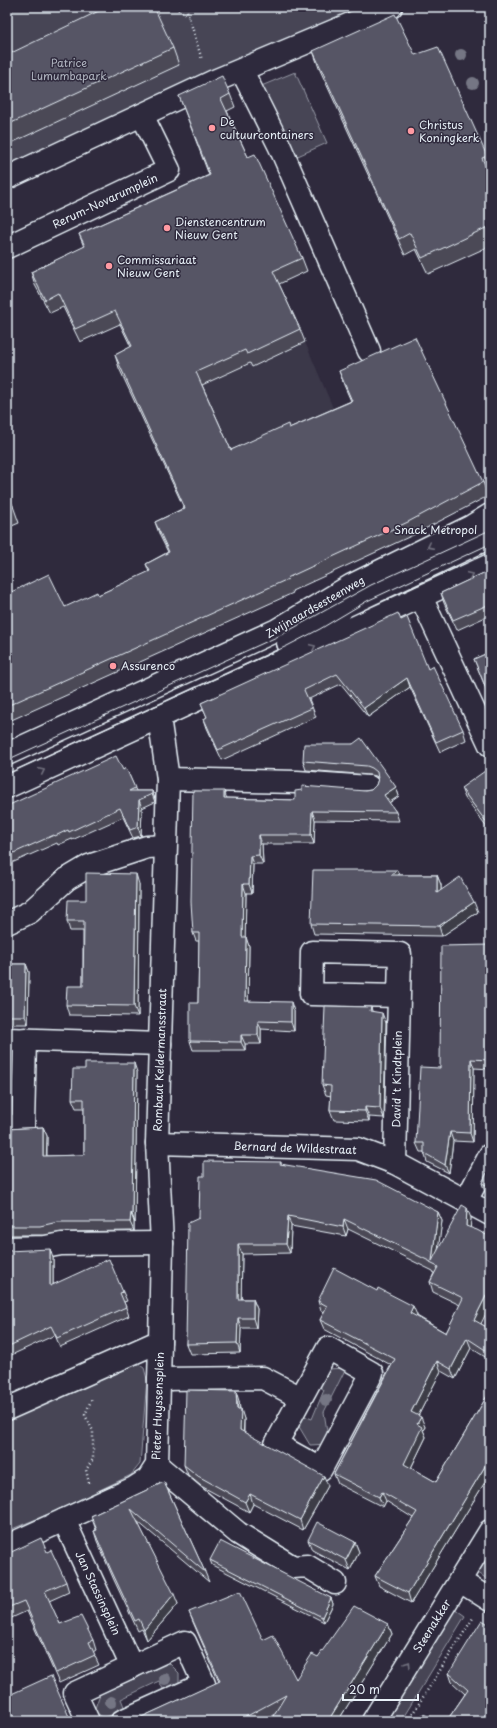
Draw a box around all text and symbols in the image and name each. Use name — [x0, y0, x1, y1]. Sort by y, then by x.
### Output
park label: Patrice Lumumbapark — [31, 54, 107, 84]
place label: De cultuurcontainers — [220, 113, 314, 143]
place label: Christus Koningkerk — [419, 116, 480, 146]
marker: De cultuurcontainers — [207, 123, 217, 133]
marker: Christus Koningkerk — [406, 126, 416, 136]
street label: Rerum-Novarumplein — [49, 169, 160, 232]
place label: Dienstencentrum Nieuw Gent — [175, 213, 266, 243]
marker: Dienstencentrum Nieuw Gent — [162, 223, 172, 233]
place label: Commissariaat Nieuw Gent — [117, 251, 197, 281]
marker: Commissariaat Nieuw Gent — [104, 261, 114, 271]
place label: Snack Metropol — [394, 521, 477, 538]
marker: Snack Metropol — [381, 525, 391, 535]
one-way arrow — [427, 541, 435, 549]
street label: Zwijnaardsesteenweg — [262, 571, 367, 642]
one-way arrow — [465, 572, 473, 580]
one-way arrow — [310, 643, 317, 651]
place label: Assurenco — [121, 657, 175, 674]
marker: Assurenco — [108, 661, 118, 671]
one-way arrow — [39, 767, 46, 775]
street label: Rombaut Keldermansstraat — [149, 988, 171, 1132]
street label: David 't Kindtplein — [387, 1030, 406, 1128]
street label: Bernard de Wildestraat — [233, 1137, 357, 1158]
street label: Pieter Huyssensplein — [147, 1352, 168, 1460]
street label: Jan Stassinsplein — [71, 1548, 125, 1638]
street label: Steenakker — [408, 1595, 455, 1656]
one-way arrow — [403, 1661, 411, 1668]
scale bar — [343, 1676, 418, 1702]
text: 20 m — [349, 1680, 380, 1698]

